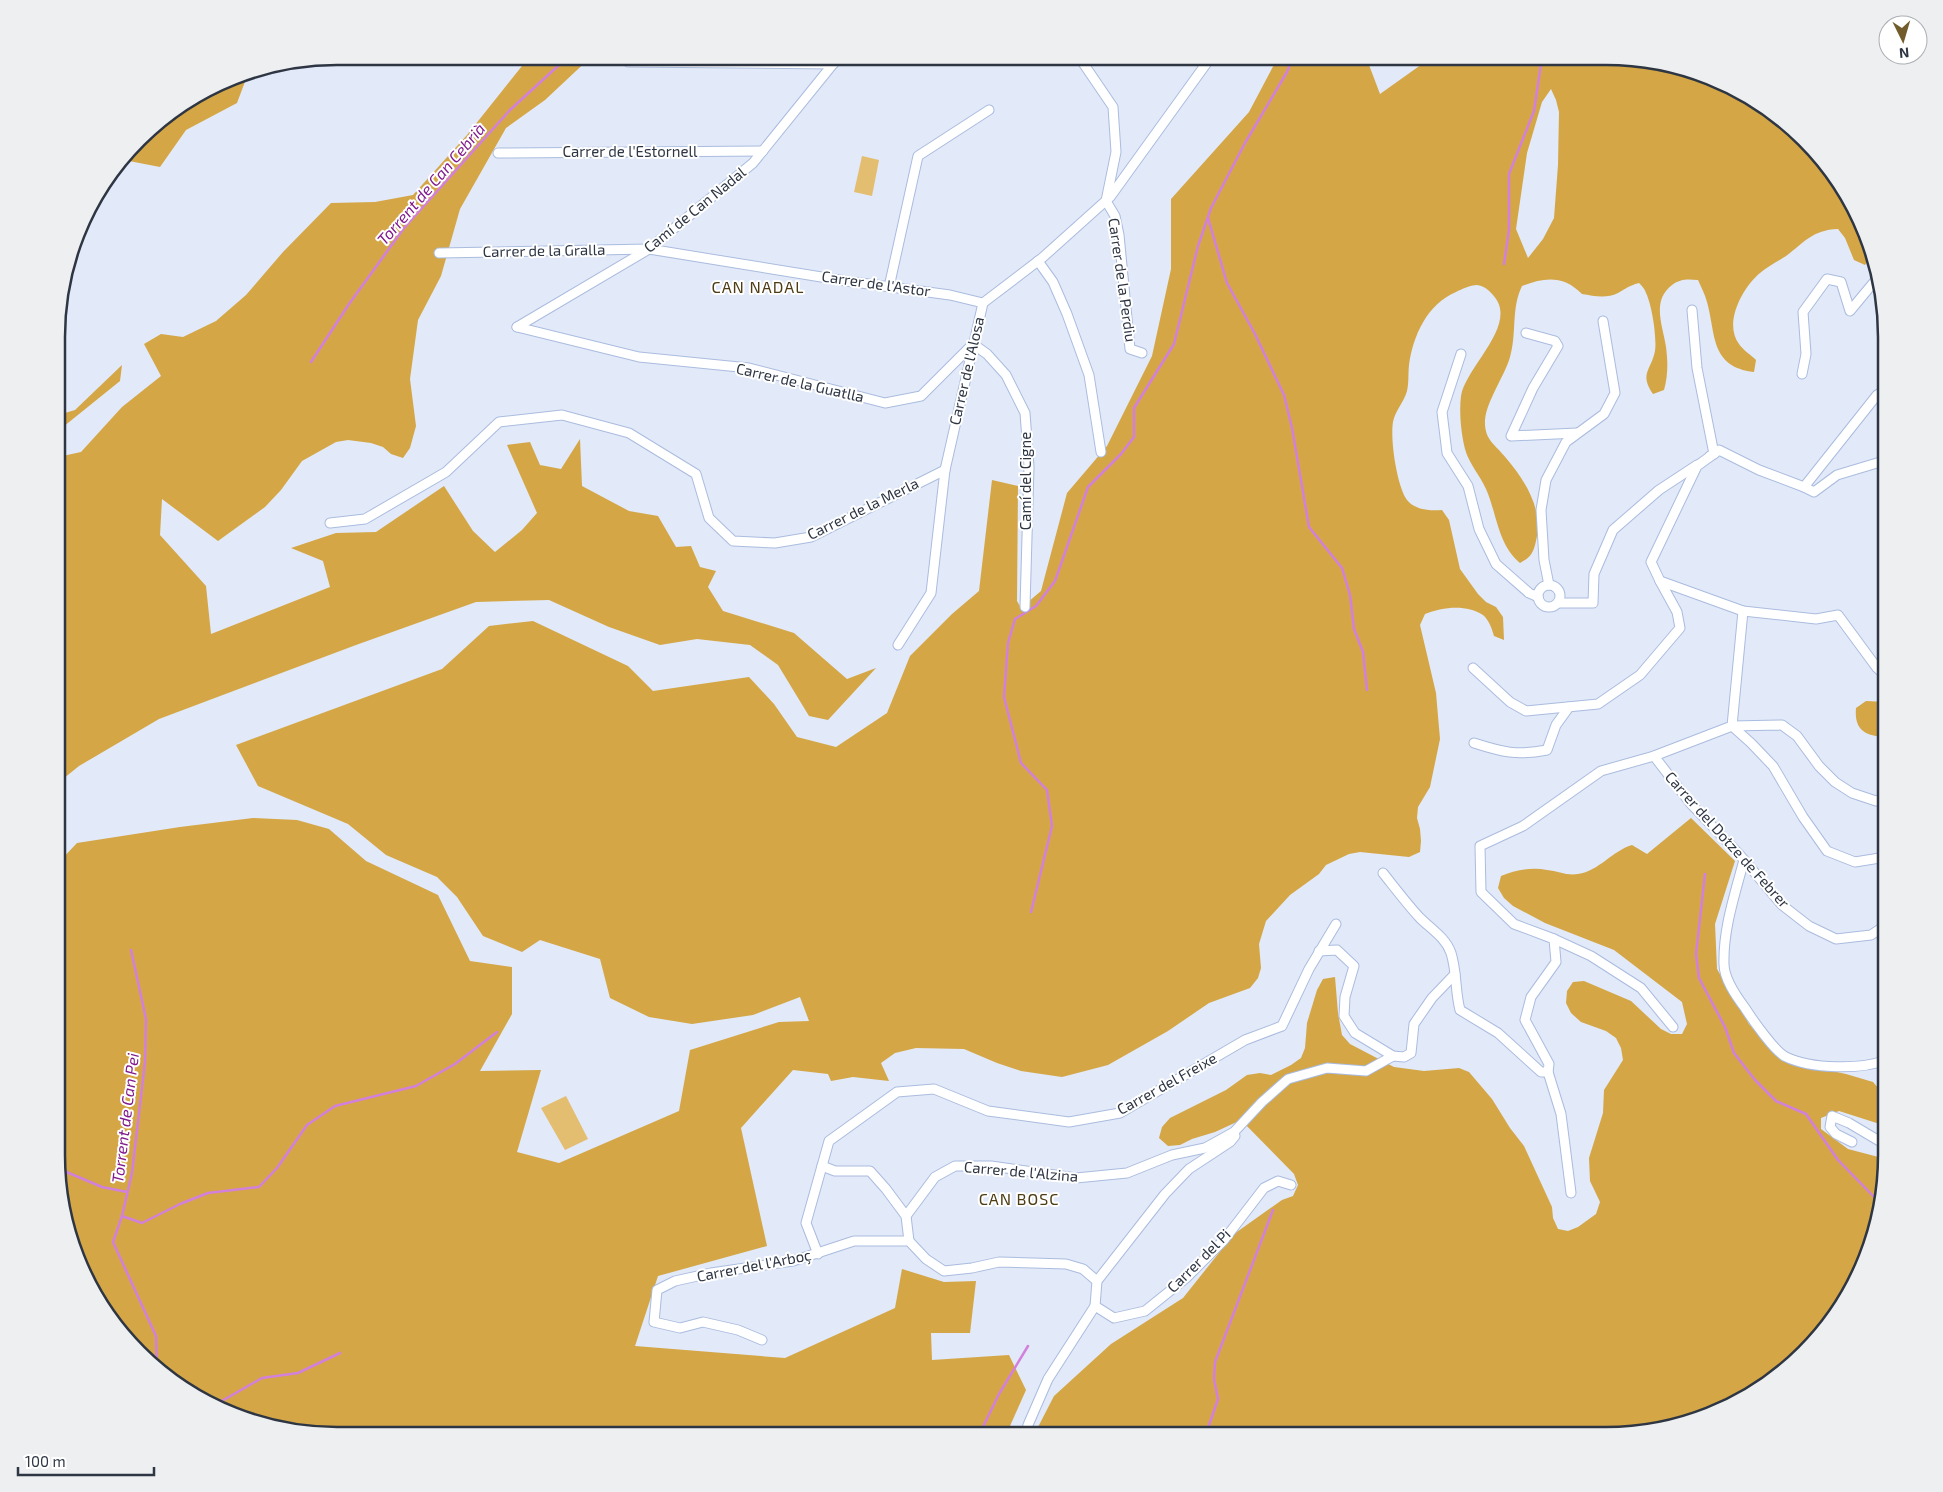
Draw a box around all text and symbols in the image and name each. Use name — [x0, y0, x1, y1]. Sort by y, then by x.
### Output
north arrow — [1878, 15, 1928, 65]
text: N — [1898, 45, 1910, 62]
water label: Torrent de Can Cebrià — [373, 119, 489, 248]
street label: Carrer de l'Estornell — [563, 142, 698, 160]
street label: Camí de Can Nadal — [640, 162, 749, 256]
street label: Carrer de la Perdiu — [1105, 217, 1141, 343]
street label: Carrer de la Gralla — [483, 240, 605, 260]
street label: Carrer de l'Astor — [821, 266, 932, 300]
district label: CAN NADAL — [712, 277, 804, 296]
street label: Carrer de l'Alosa — [945, 315, 987, 427]
street label: Carrer de la Guatlla — [734, 359, 866, 406]
street label: Camí del Cigne — [1016, 432, 1034, 530]
street label: Carrer de la Merla — [804, 473, 921, 543]
street label: Carrer del Dotze de Febrer — [1662, 767, 1794, 911]
street label: Carrer del Freixe — [1114, 1048, 1219, 1118]
water label: Torrent de Can Pei — [107, 1052, 142, 1184]
street label: Carrer de l'Alzina — [963, 1157, 1079, 1185]
district label: CAN BOSC — [979, 1189, 1059, 1208]
street label: Carrer del Pi — [1163, 1225, 1234, 1296]
street label: Carrer del l'Arboç — [695, 1245, 813, 1286]
scale bar — [18, 1444, 154, 1476]
text: 100 m — [25, 1452, 66, 1470]

